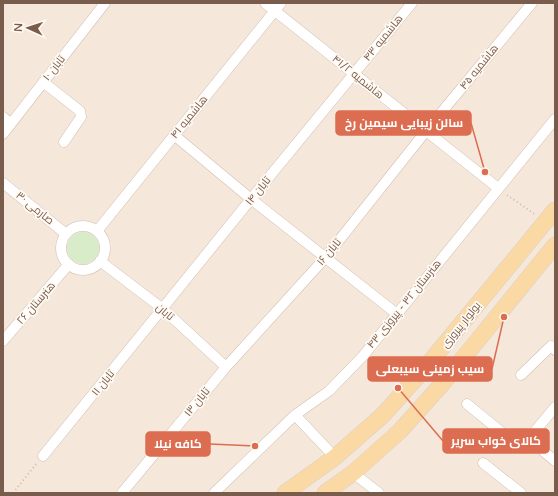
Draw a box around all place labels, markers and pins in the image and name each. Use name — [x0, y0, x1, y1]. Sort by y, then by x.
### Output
callout: سالن زیبایی سیمین رخ — [336, 111, 471, 135]
callout: سیب زمینی سیبعلی — [368, 357, 492, 381]
callout: کالای خواب سریر — [443, 429, 549, 453]
callout: کافه نیلا — [146, 432, 210, 456]

